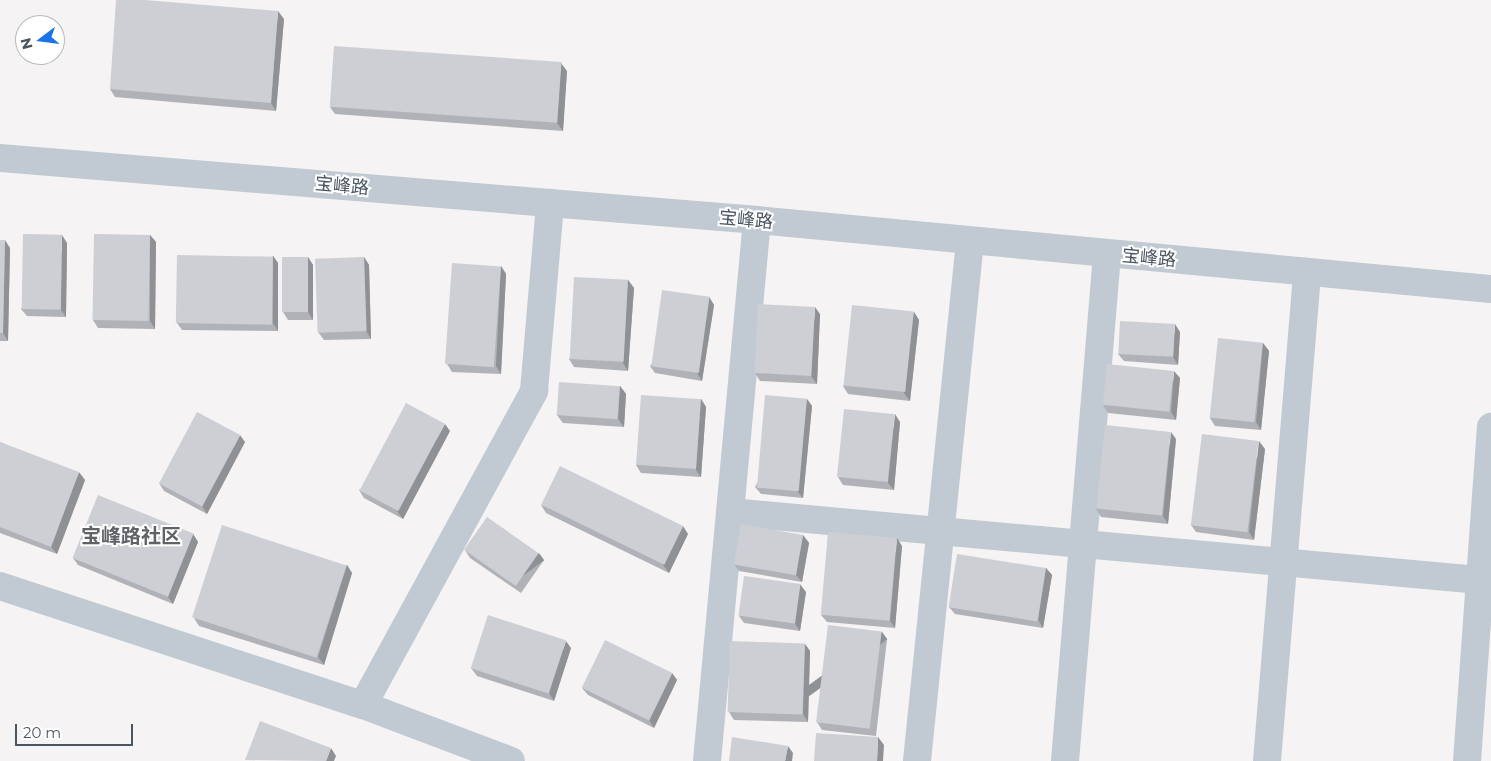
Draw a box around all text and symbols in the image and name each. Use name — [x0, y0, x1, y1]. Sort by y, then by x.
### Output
north arrow — [15, 15, 65, 65]
text: N — [16, 36, 37, 51]
street label: 宝峰路 — [314, 173, 370, 199]
street label: 宝峰路 — [718, 207, 774, 233]
street label: 宝峰路 — [1121, 245, 1177, 271]
district label: 宝峰路社区 — [81, 524, 181, 548]
scale bar — [18, 714, 135, 746]
text: 20 m — [23, 723, 61, 742]

